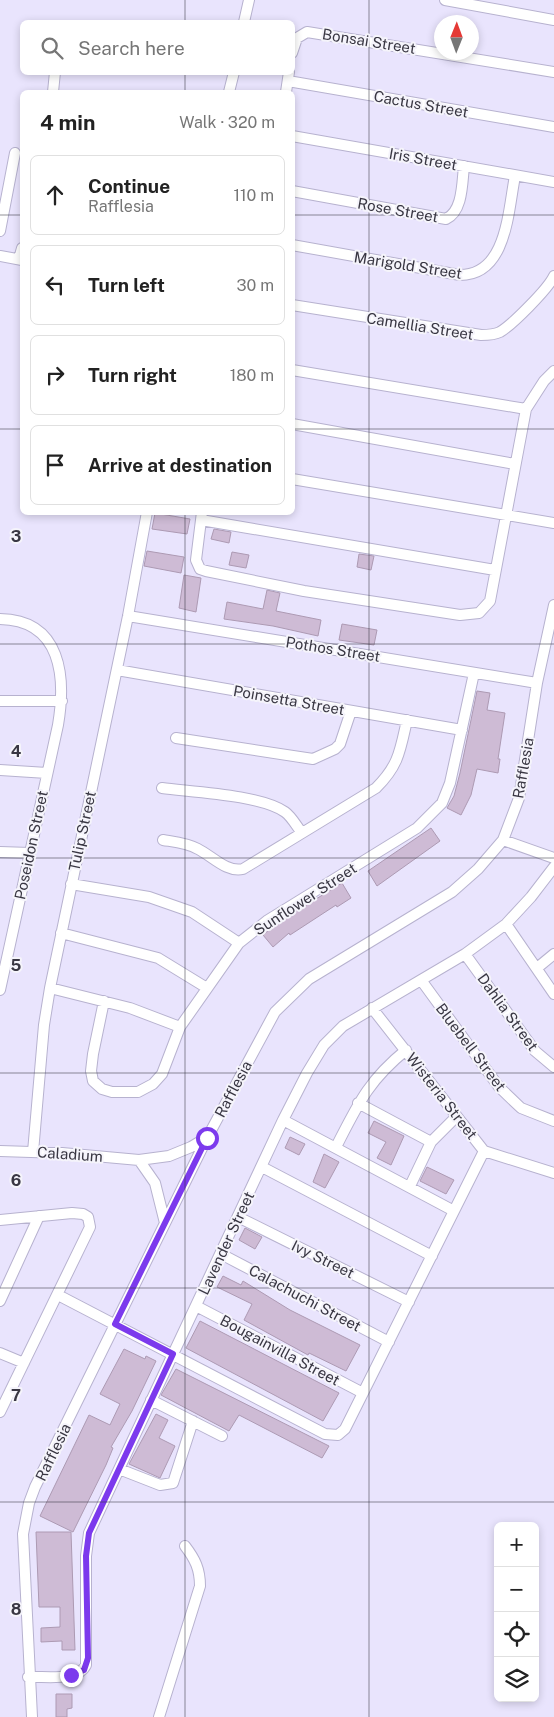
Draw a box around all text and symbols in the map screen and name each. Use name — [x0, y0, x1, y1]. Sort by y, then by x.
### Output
north arrow — [434, 15, 479, 60]
search box — [20, 20, 295, 75]
street label: Bonsai Street — [321, 25, 417, 57]
icon: search — [38, 34, 66, 62]
text: Search here — [78, 37, 185, 59]
street label: Cactus Street — [372, 87, 470, 121]
text: 4 min — [40, 110, 95, 135]
text: Walk · 320 m — [179, 113, 275, 132]
street label: Iris Street — [388, 145, 459, 173]
text: Continue — [88, 175, 170, 197]
icon: ahead — [41, 181, 69, 209]
text: 110 m — [233, 186, 274, 205]
street label: Rose Street — [356, 195, 440, 225]
text: Rafflesia — [88, 197, 154, 216]
street label: Marigold Street — [353, 248, 463, 282]
icon: left — [41, 271, 69, 299]
text: Turn left — [88, 274, 165, 296]
text: 30 m — [237, 276, 274, 295]
street label: Camellia Street — [365, 309, 475, 343]
icon: right — [41, 361, 69, 389]
text: Turn right — [88, 364, 177, 386]
text: 180 m — [230, 366, 274, 385]
icon: arrive — [41, 451, 69, 479]
text: Arrive at destination — [88, 454, 272, 476]
text: 3 — [11, 527, 21, 546]
street label: Pothos Street — [285, 633, 382, 665]
street label: Poinsetta Street — [232, 682, 346, 718]
street label: Rafflesia — [509, 736, 537, 800]
text: 4 — [11, 742, 22, 761]
street label: Poseidon Street — [11, 789, 51, 901]
street label: Tulip Street — [65, 789, 99, 873]
street label: Sunflower Street — [250, 859, 360, 939]
text: 5 — [11, 956, 22, 975]
street label: Dahlia Street — [474, 970, 542, 1054]
street label: Bluebell Street — [433, 1000, 510, 1094]
street label: Wisteria Street — [403, 1049, 481, 1143]
street label: Rafflesia — [211, 1058, 255, 1120]
route start — [196, 1127, 219, 1150]
street label: Caladium — [37, 1143, 103, 1165]
text: 6 — [11, 1171, 21, 1190]
street label: Lavender Street — [195, 1189, 257, 1297]
street label: Ivy Street — [289, 1237, 357, 1281]
street label: Calachuchi Street — [246, 1261, 364, 1335]
street label: Bougainvilla Street — [217, 1311, 343, 1389]
text: 7 — [11, 1386, 21, 1405]
street label: Rafflesia — [32, 1421, 74, 1483]
map controls — [494, 1522, 539, 1702]
button: + — [494, 1522, 539, 1567]
button: − — [494, 1567, 539, 1612]
text: 8 — [11, 1600, 22, 1619]
button: locate — [494, 1612, 539, 1657]
button: layers — [494, 1657, 539, 1702]
route end — [60, 1664, 83, 1687]

